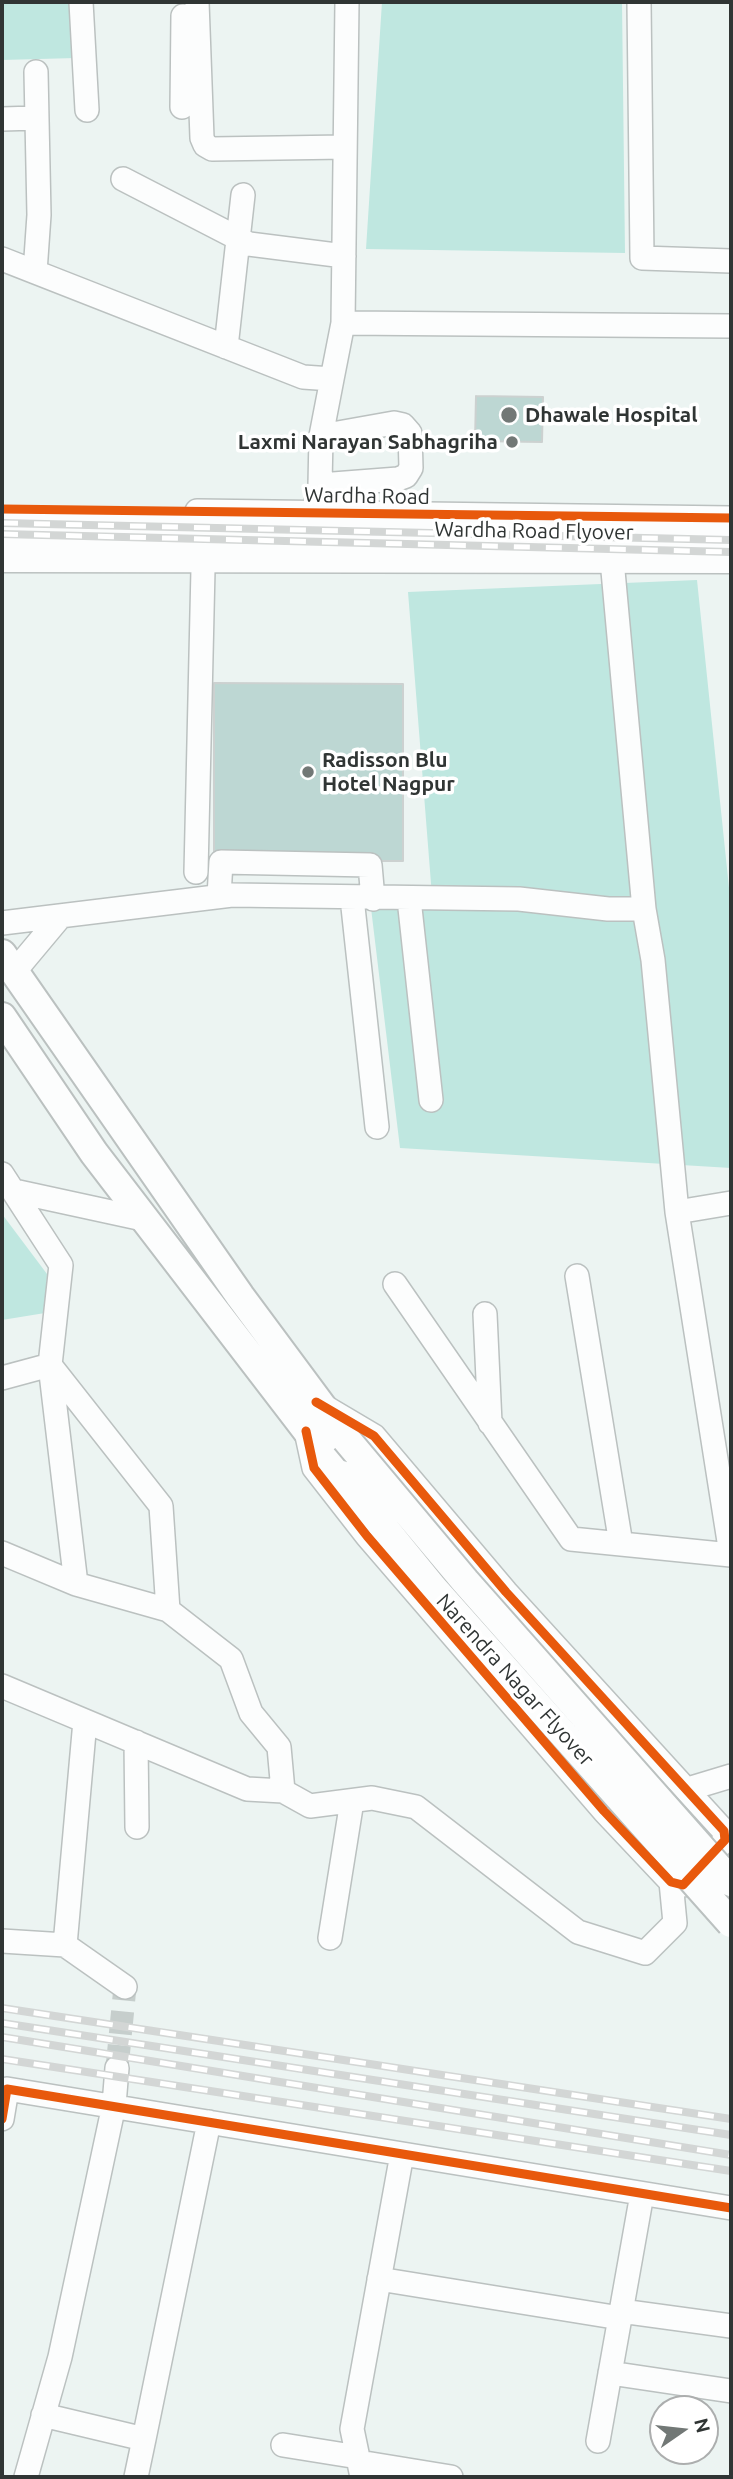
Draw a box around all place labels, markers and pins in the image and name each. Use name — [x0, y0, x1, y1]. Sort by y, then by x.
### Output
place label: Dhawale Hospital — [525, 402, 698, 428]
marker: Dhawale Hospital — [499, 405, 519, 425]
place label: Laxmi Narayan Sabhagriha — [238, 429, 498, 455]
marker: Laxmi Narayan Sabhagriha — [504, 434, 520, 450]
place label: Radisson Blu Hotel Nagpur — [322, 747, 455, 797]
marker: Radisson Blu Hotel Nagpur — [300, 764, 316, 780]

